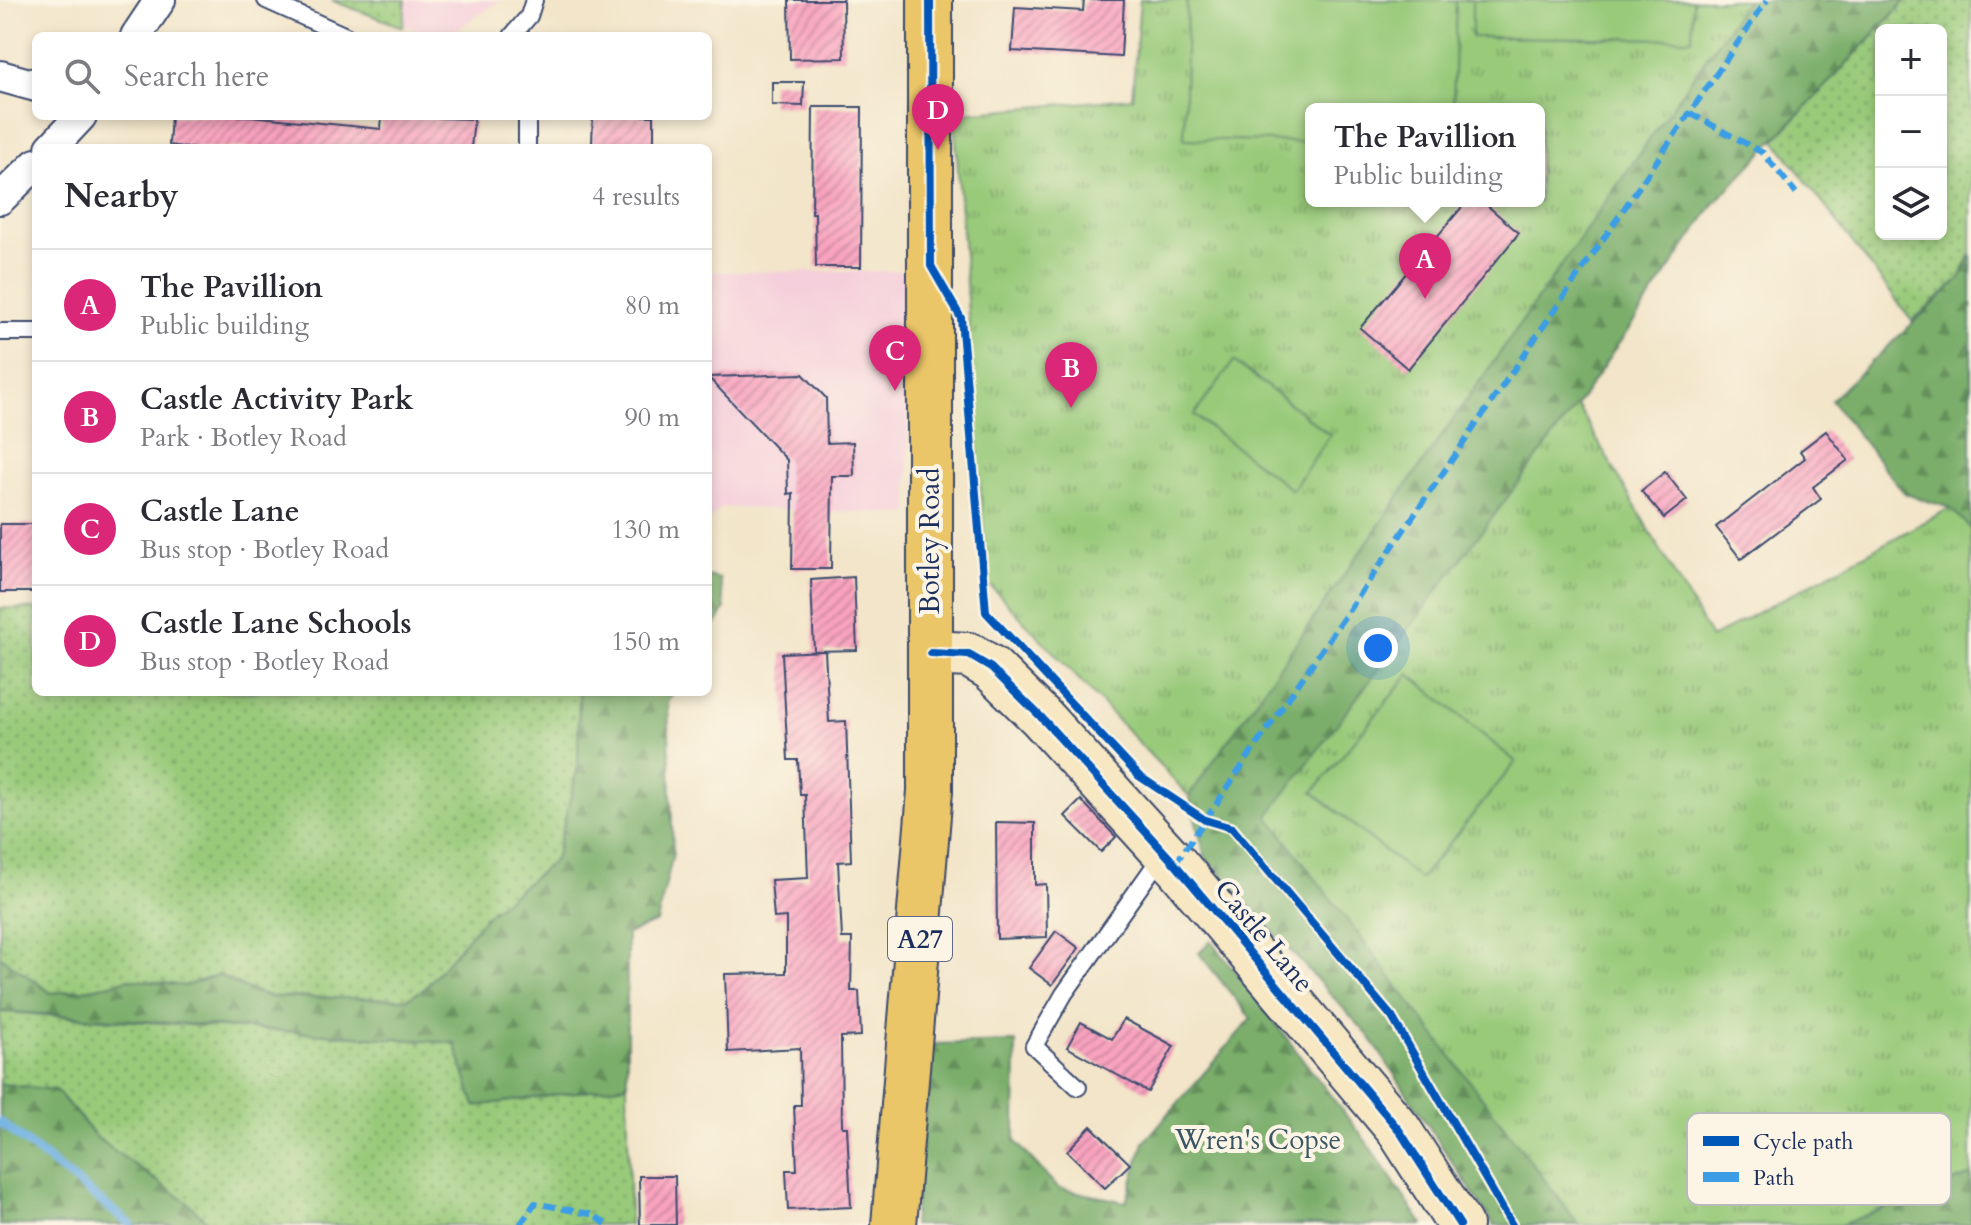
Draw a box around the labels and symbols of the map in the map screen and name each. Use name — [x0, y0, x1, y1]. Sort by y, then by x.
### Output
pin: D — [912, 84, 964, 150]
pin: A — [1399, 233, 1451, 299]
pin: C — [869, 325, 921, 391]
pin: B — [1045, 342, 1097, 408]
street label: Botley Road — [911, 468, 949, 614]
your location — [1358, 628, 1398, 668]
street label: Castle Lane — [1205, 871, 1323, 1001]
road number: A27 — [888, 917, 952, 961]
legend — [1687, 1113, 1951, 1205]
park label: Wren's Copse — [1174, 1121, 1341, 1159]
text: Cycle path — [1753, 1127, 1853, 1157]
text: Path — [1753, 1163, 1795, 1193]

